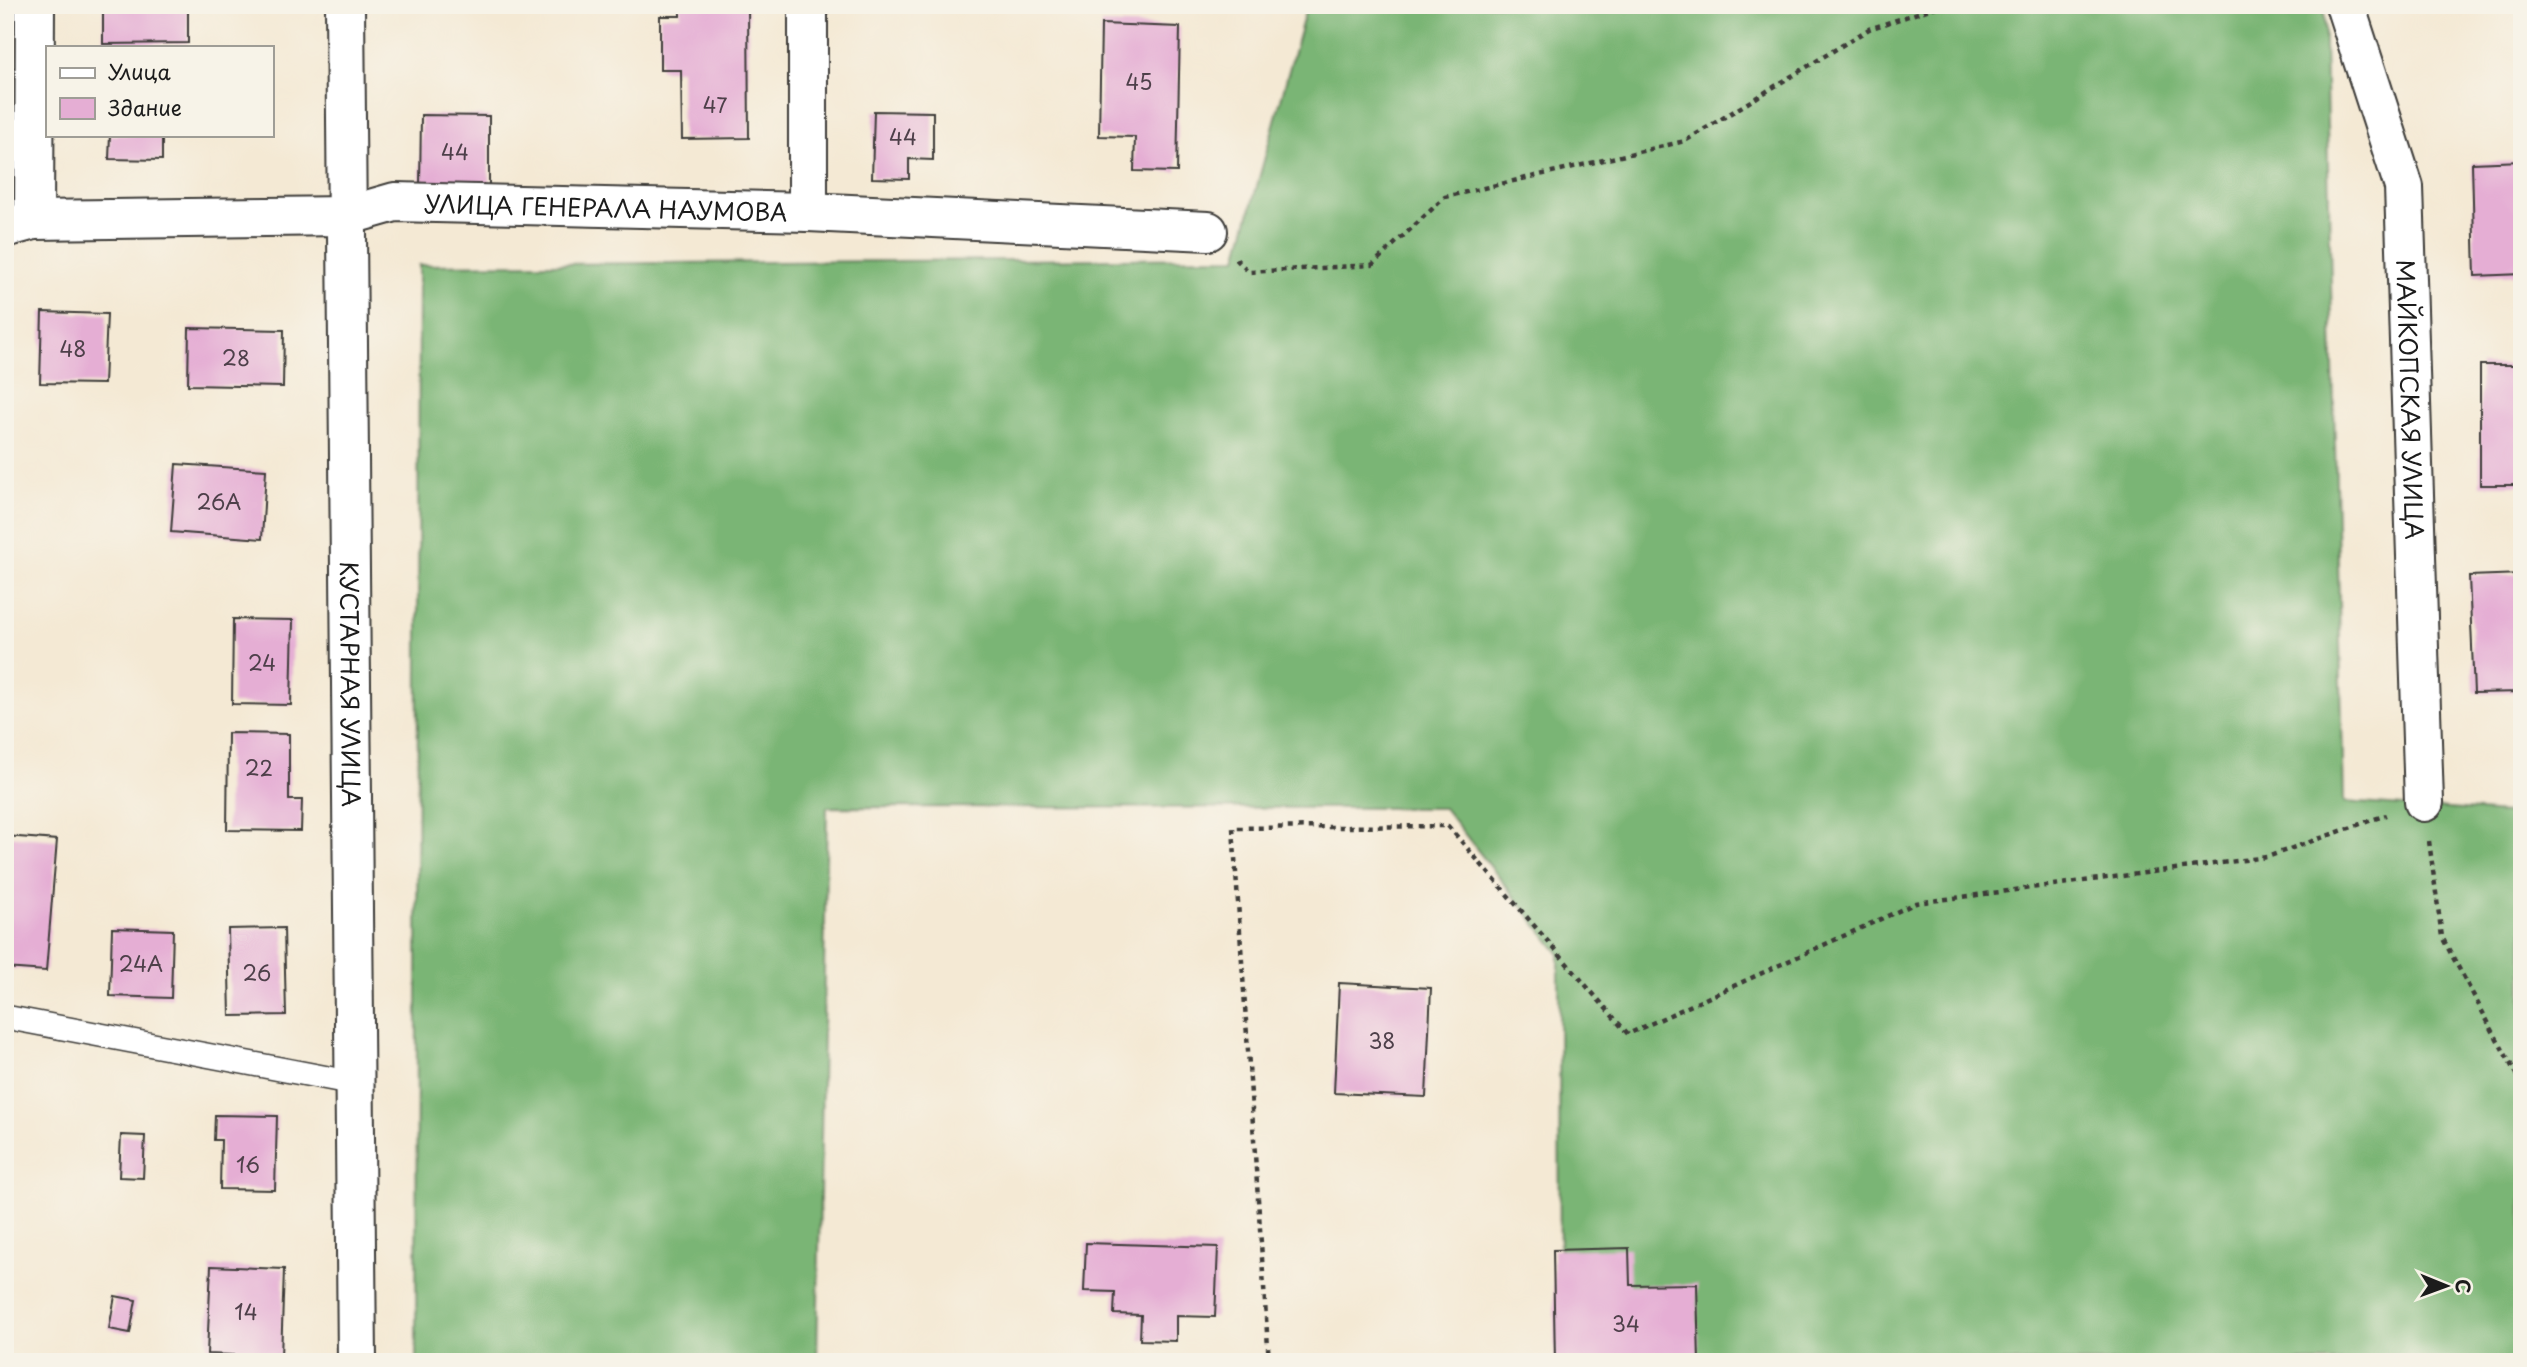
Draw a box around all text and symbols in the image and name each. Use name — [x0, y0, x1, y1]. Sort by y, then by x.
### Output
legend — [46, 46, 273, 136]
text: Улица — [108, 55, 171, 87]
house number: 45 — [1126, 65, 1152, 97]
house number: 47 — [703, 88, 727, 120]
text: Здание — [108, 91, 182, 123]
house number: 44 — [889, 120, 917, 152]
house number: 44 — [441, 135, 469, 167]
street label: УЛИЦА ГЕНЕРАЛА НАУМОВА — [424, 185, 788, 229]
street label: МАЙКОПСКАЯ УЛИЦА — [2388, 259, 2433, 540]
house number: 48 — [60, 332, 86, 364]
house number: 28 — [222, 341, 250, 373]
house number: 26А — [197, 485, 241, 517]
street label: КУСТАРНАЯ УЛИЦА — [332, 561, 370, 807]
house number: 24 — [248, 646, 276, 678]
house number: 22 — [245, 751, 273, 783]
house number: 24А — [119, 947, 163, 979]
house number: 26 — [243, 956, 271, 988]
house number: 38 — [1369, 1024, 1396, 1056]
house number: 16 — [236, 1148, 260, 1180]
north arrow — [2412, 1252, 2482, 1322]
text: С — [2450, 1279, 2478, 1294]
house number: 14 — [234, 1295, 258, 1327]
house number: 34 — [1612, 1307, 1640, 1339]

